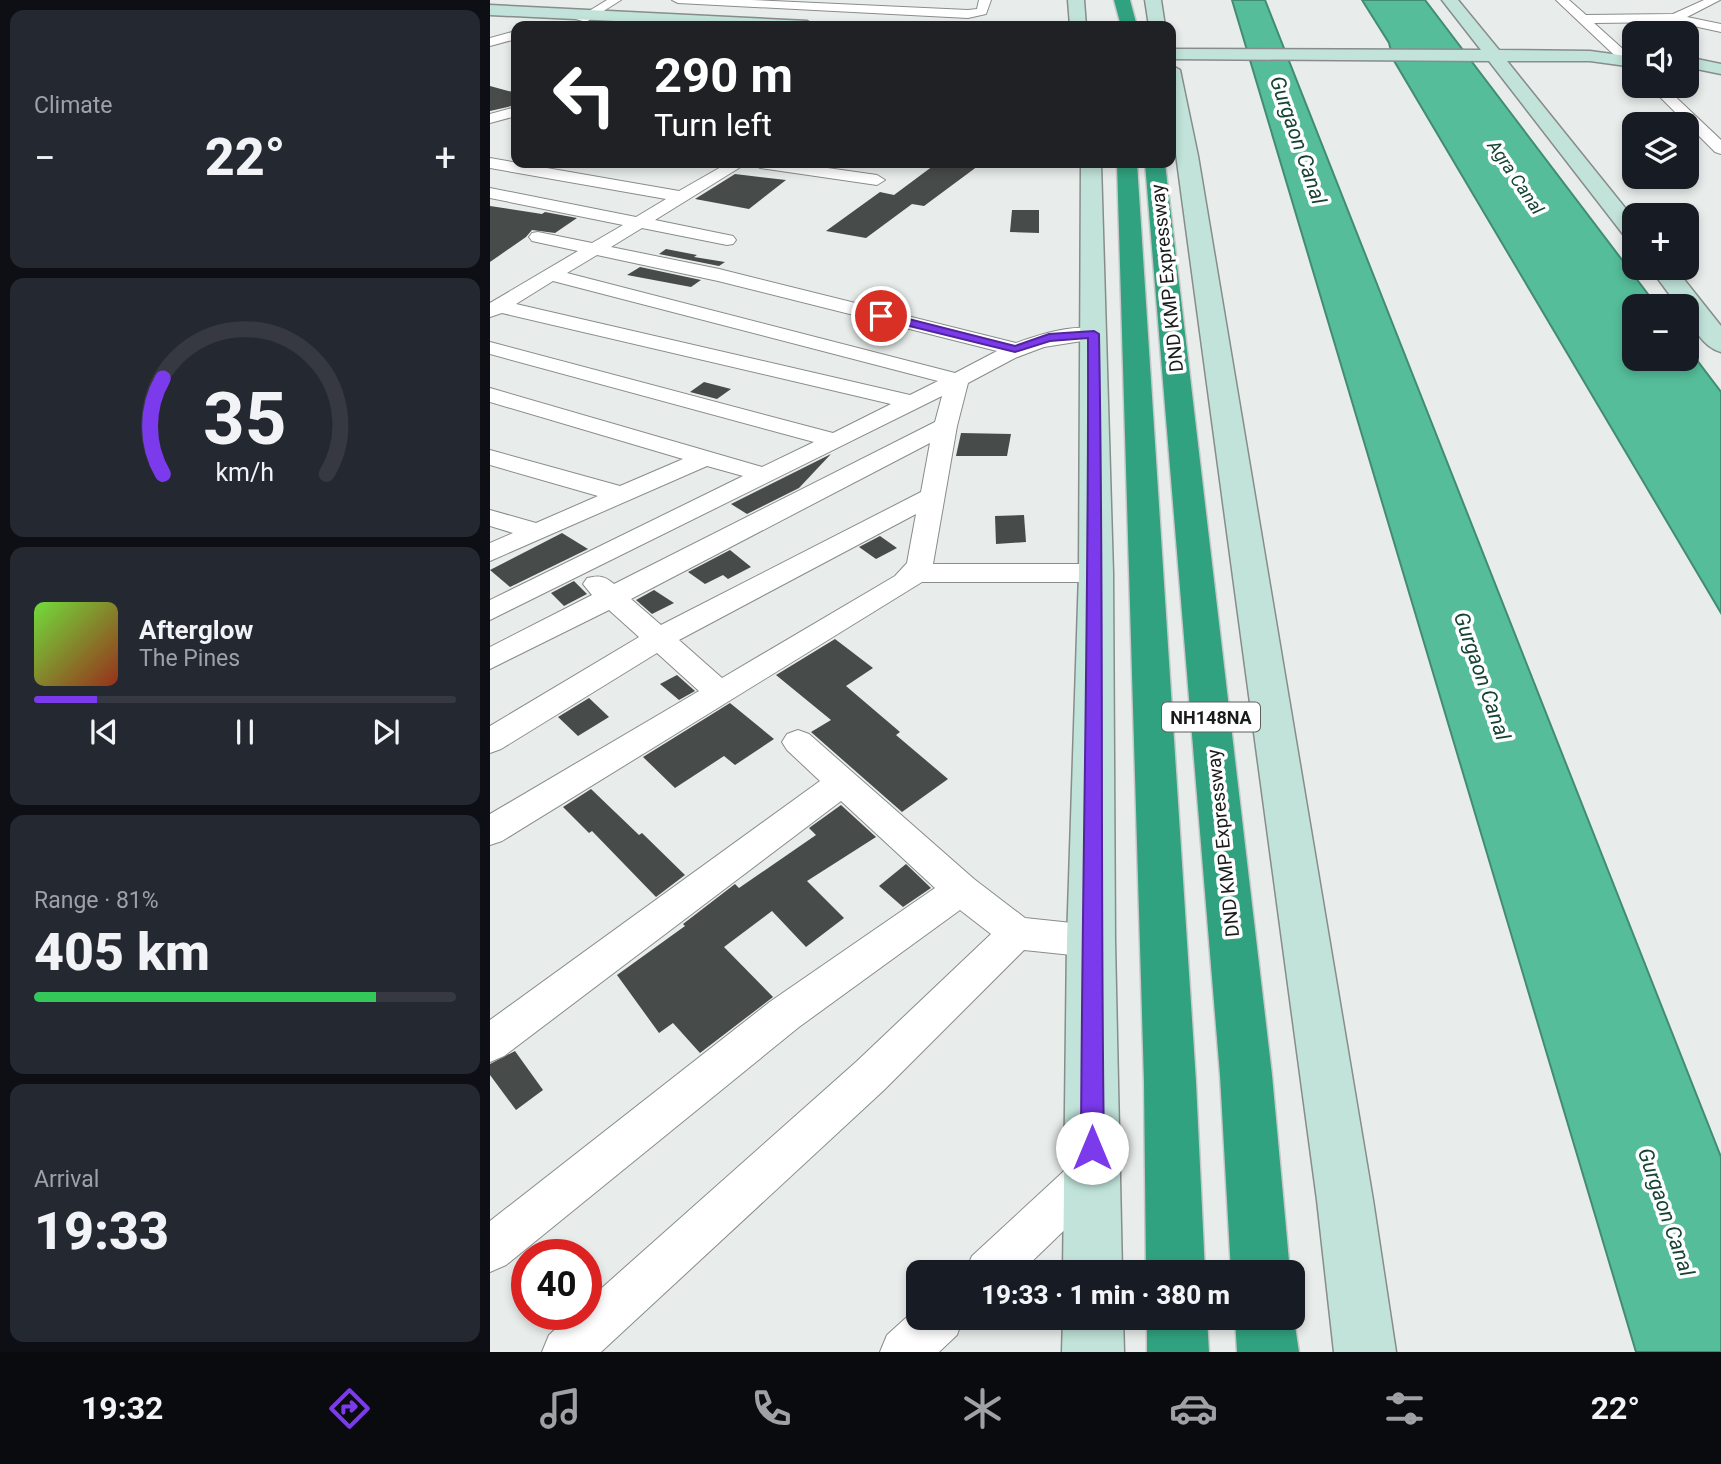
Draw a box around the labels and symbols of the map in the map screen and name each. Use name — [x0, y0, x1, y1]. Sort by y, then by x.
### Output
water label: Gurgaon Canal — [1265, 73, 1331, 208]
water label: Agra Canal — [1483, 135, 1549, 219]
street label: DND KMP Expressway — [1146, 183, 1188, 373]
pin — [851, 286, 911, 346]
water label: Gurgaon Canal — [1449, 609, 1515, 744]
road number: NH148NA — [1162, 702, 1260, 732]
street label: DND KMP Expressway — [1202, 748, 1244, 938]
position arrow — [1055, 1111, 1129, 1185]
water label: Gurgaon Canal — [1633, 1145, 1699, 1280]
speed limit sign: 40 — [511, 1239, 602, 1330]

